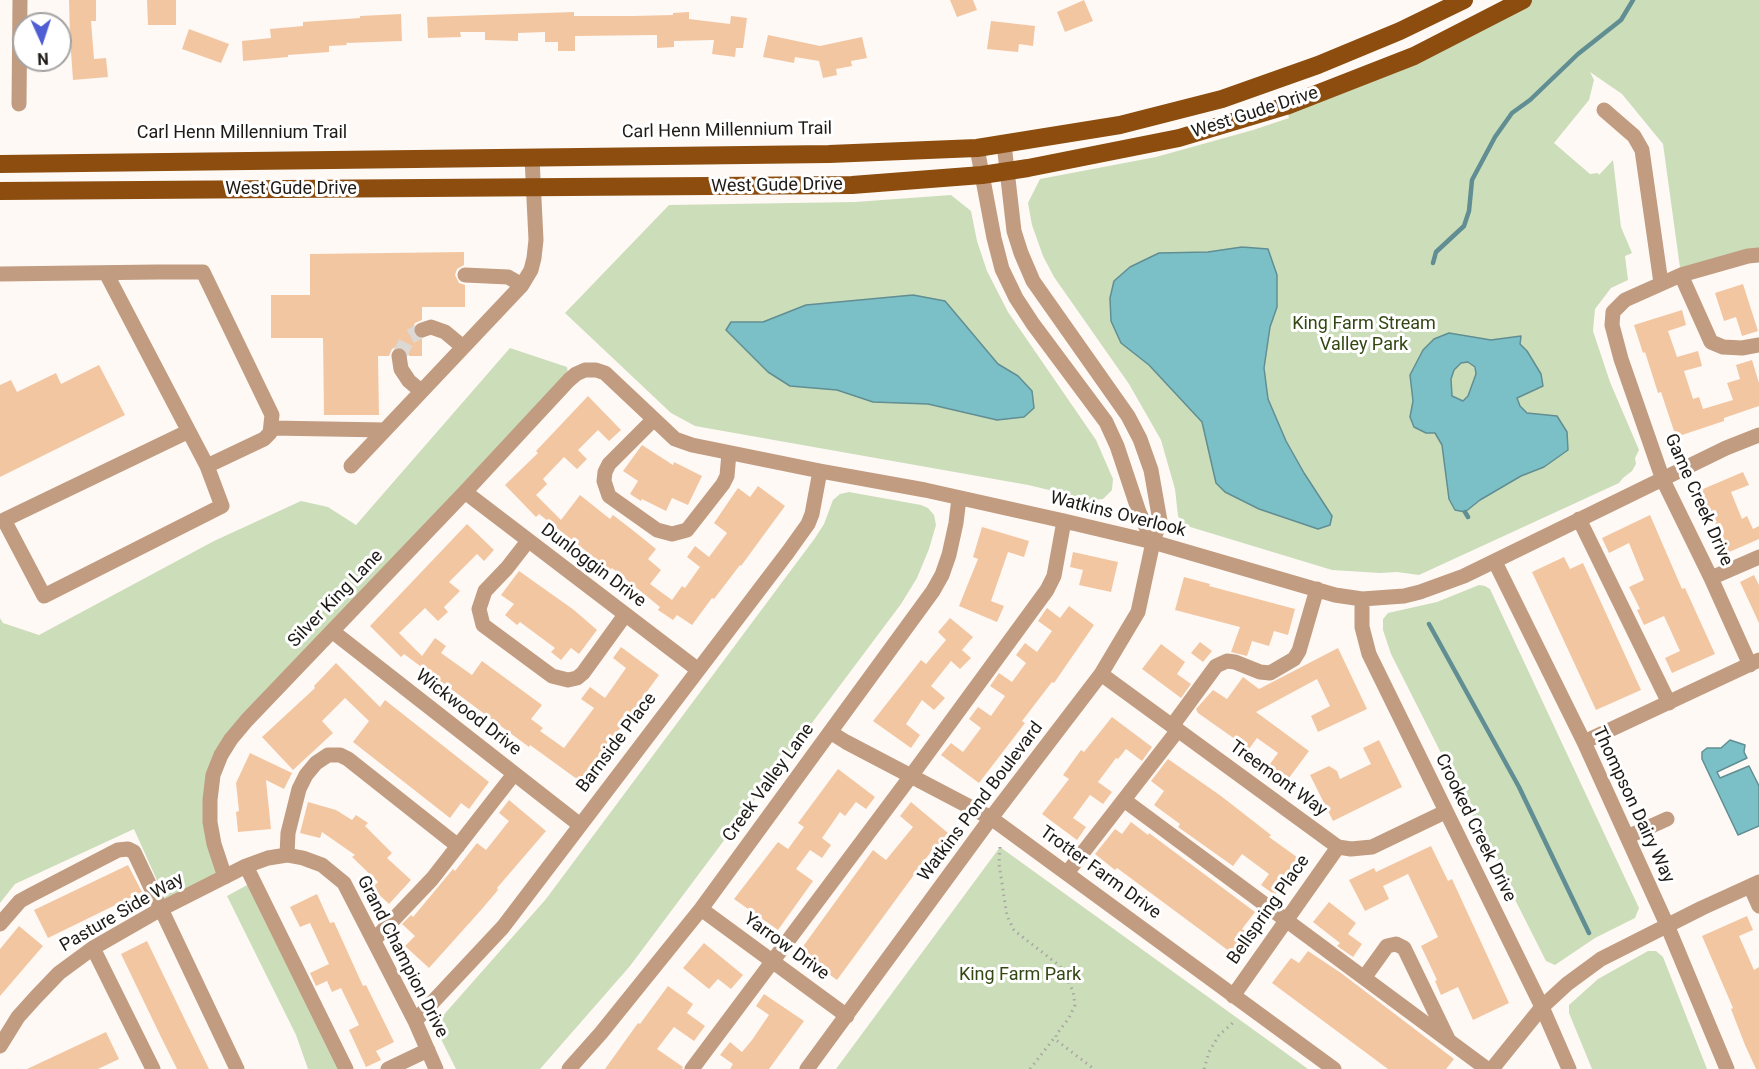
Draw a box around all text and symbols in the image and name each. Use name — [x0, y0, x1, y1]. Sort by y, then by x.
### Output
north arrow — [12, 12, 72, 72]
text: N — [37, 49, 49, 68]
street label: West Gude Drive — [1189, 82, 1321, 144]
street label: Carl Henn Millennium Trail — [622, 118, 832, 144]
street label: Carl Henn Millennium Trail — [137, 122, 347, 144]
street label: West Gude Drive — [711, 174, 843, 198]
street label: West Gude Drive — [225, 178, 357, 200]
park label: King Farm Stream Valley Park — [1292, 313, 1436, 356]
street label: Game Creek Drive — [1659, 430, 1737, 570]
street label: Watkins Overlook — [1048, 488, 1188, 542]
street label: Dunloggin Drive — [536, 520, 650, 612]
street label: Silver King Lane — [284, 546, 388, 652]
street label: Wickwood Drive — [411, 665, 525, 761]
street label: Barnside Place — [572, 689, 662, 797]
street label: Watkins Pond Boulevard — [914, 718, 1048, 886]
street label: Creek Valley Lane — [719, 719, 819, 847]
street label: Thompson Dairy Way — [1587, 723, 1679, 887]
street label: Treemont Way — [1225, 736, 1331, 822]
street label: Crooked Creek Drive — [1430, 750, 1520, 906]
street label: Trotter Farm Drive — [1035, 822, 1165, 924]
street label: Bellspring Place — [1223, 851, 1315, 969]
street label: Pasture Side Way — [56, 869, 188, 957]
street label: Grand Champion Drive — [352, 872, 452, 1042]
street label: Yarrow Drive — [739, 909, 833, 985]
park label: King Farm Park — [959, 964, 1081, 986]

